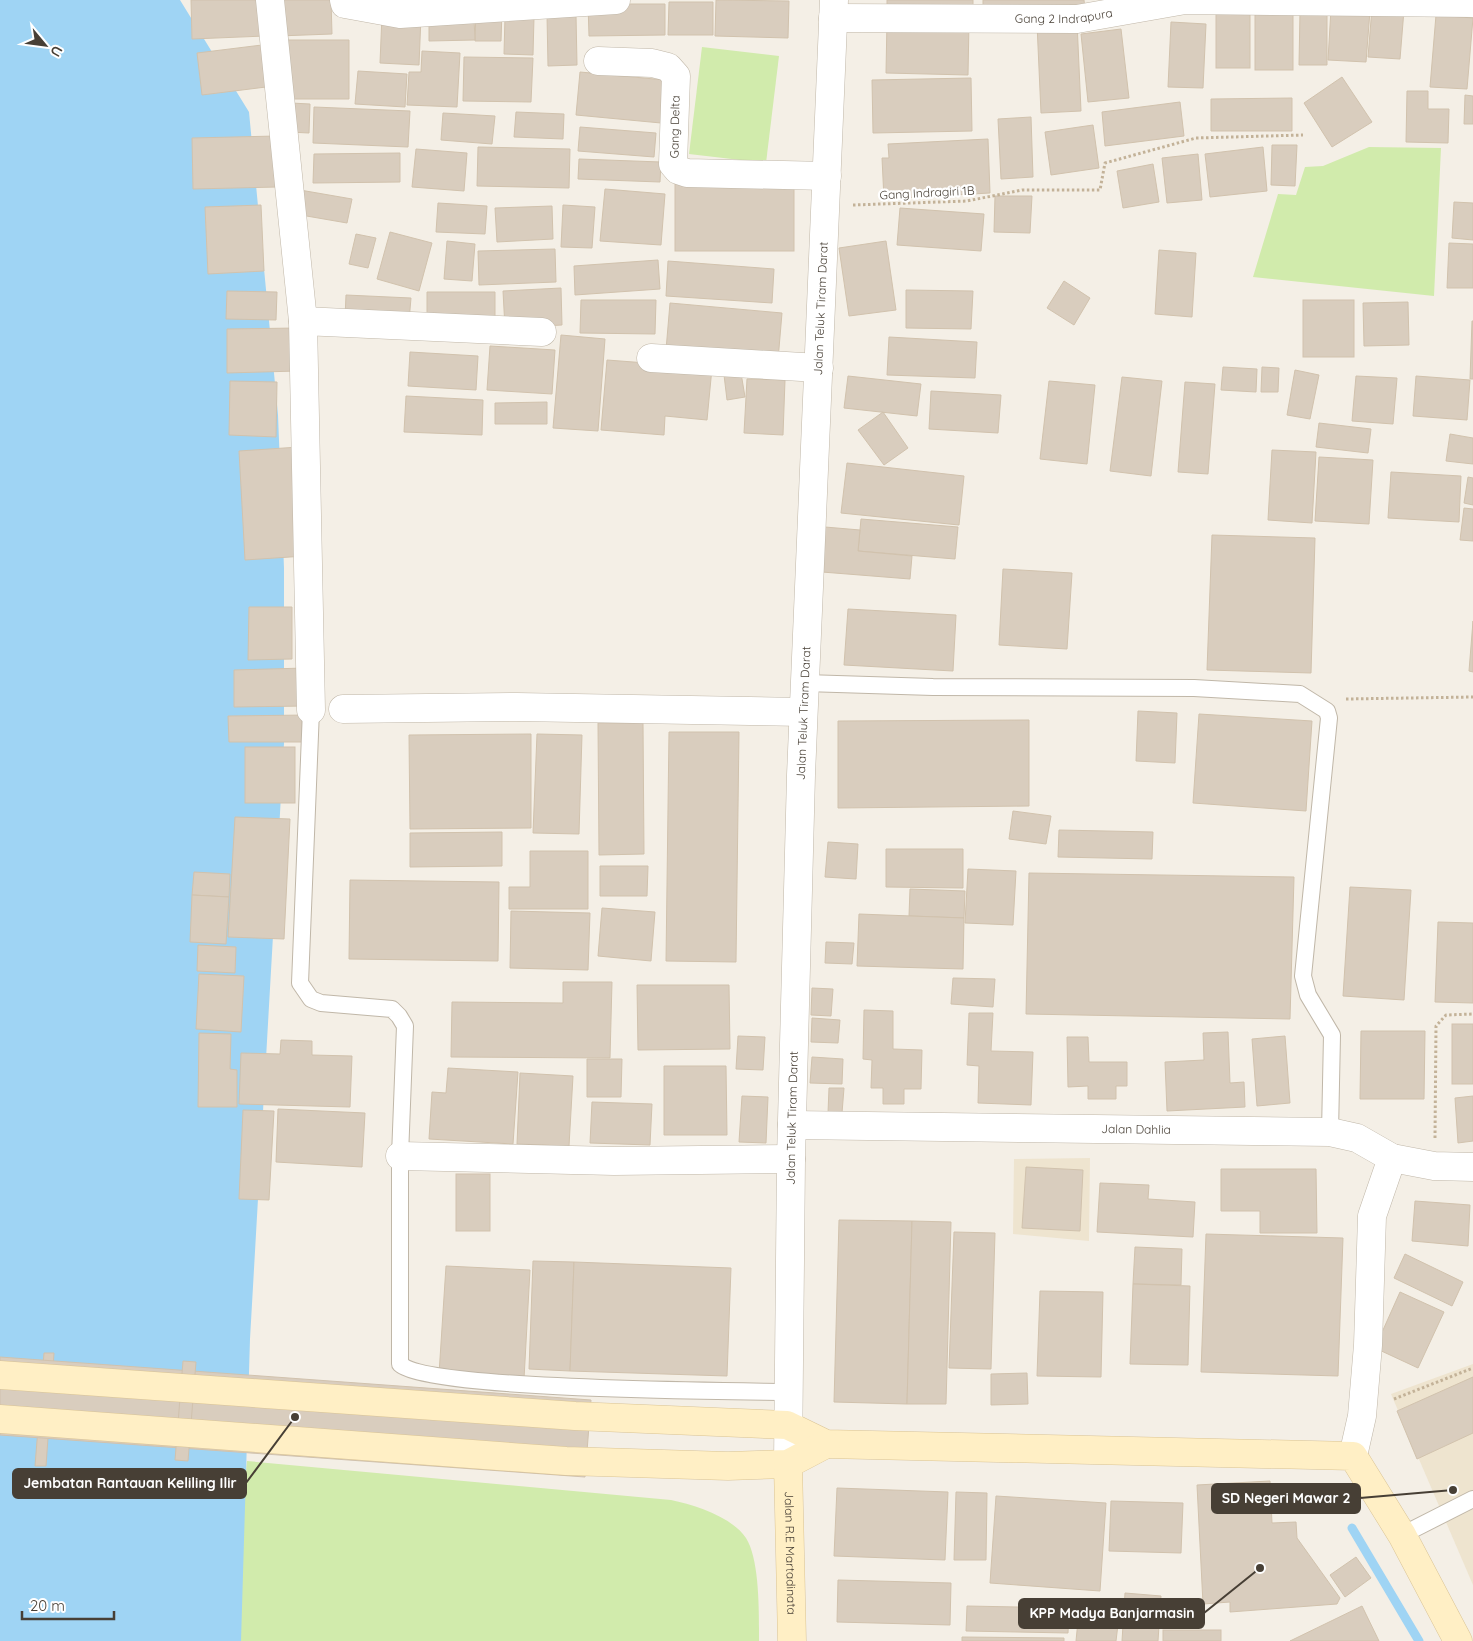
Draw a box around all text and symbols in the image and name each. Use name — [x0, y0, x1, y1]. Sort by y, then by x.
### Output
street label: Gang 2 Indrapura — [1015, 5, 1114, 26]
north arrow — [20, 20, 70, 70]
text: U — [46, 43, 67, 60]
street label: Gang Delta — [666, 95, 683, 159]
street label: Gang Indragiri 1B — [879, 183, 975, 202]
street label: Jalan Teluk Tiram Darat — [810, 241, 831, 376]
street label: Jalan Teluk Tiram Darat — [793, 646, 813, 780]
street label: Jalan Teluk Tiram Darat — [783, 1051, 801, 1185]
street label: Jalan Dahlia — [1101, 1121, 1171, 1137]
callout: Jembatan Rantauan Keliling Ilir — [13, 1469, 246, 1498]
text: Jembatan Rantauan Keliling Ilir — [23, 1474, 237, 1492]
callout: SD Negeri Mawar 2 — [1212, 1484, 1360, 1513]
text: SD Negeri Mawar 2 — [1222, 1489, 1350, 1507]
street label: Jalan R.E Martadinata — [782, 1491, 799, 1615]
scale bar — [22, 1588, 115, 1620]
text: 20 m — [30, 1596, 65, 1615]
callout: KPP Madya Banjarmasin — [1019, 1599, 1204, 1628]
text: KPP Madya Banjarmasin — [1029, 1604, 1195, 1622]

